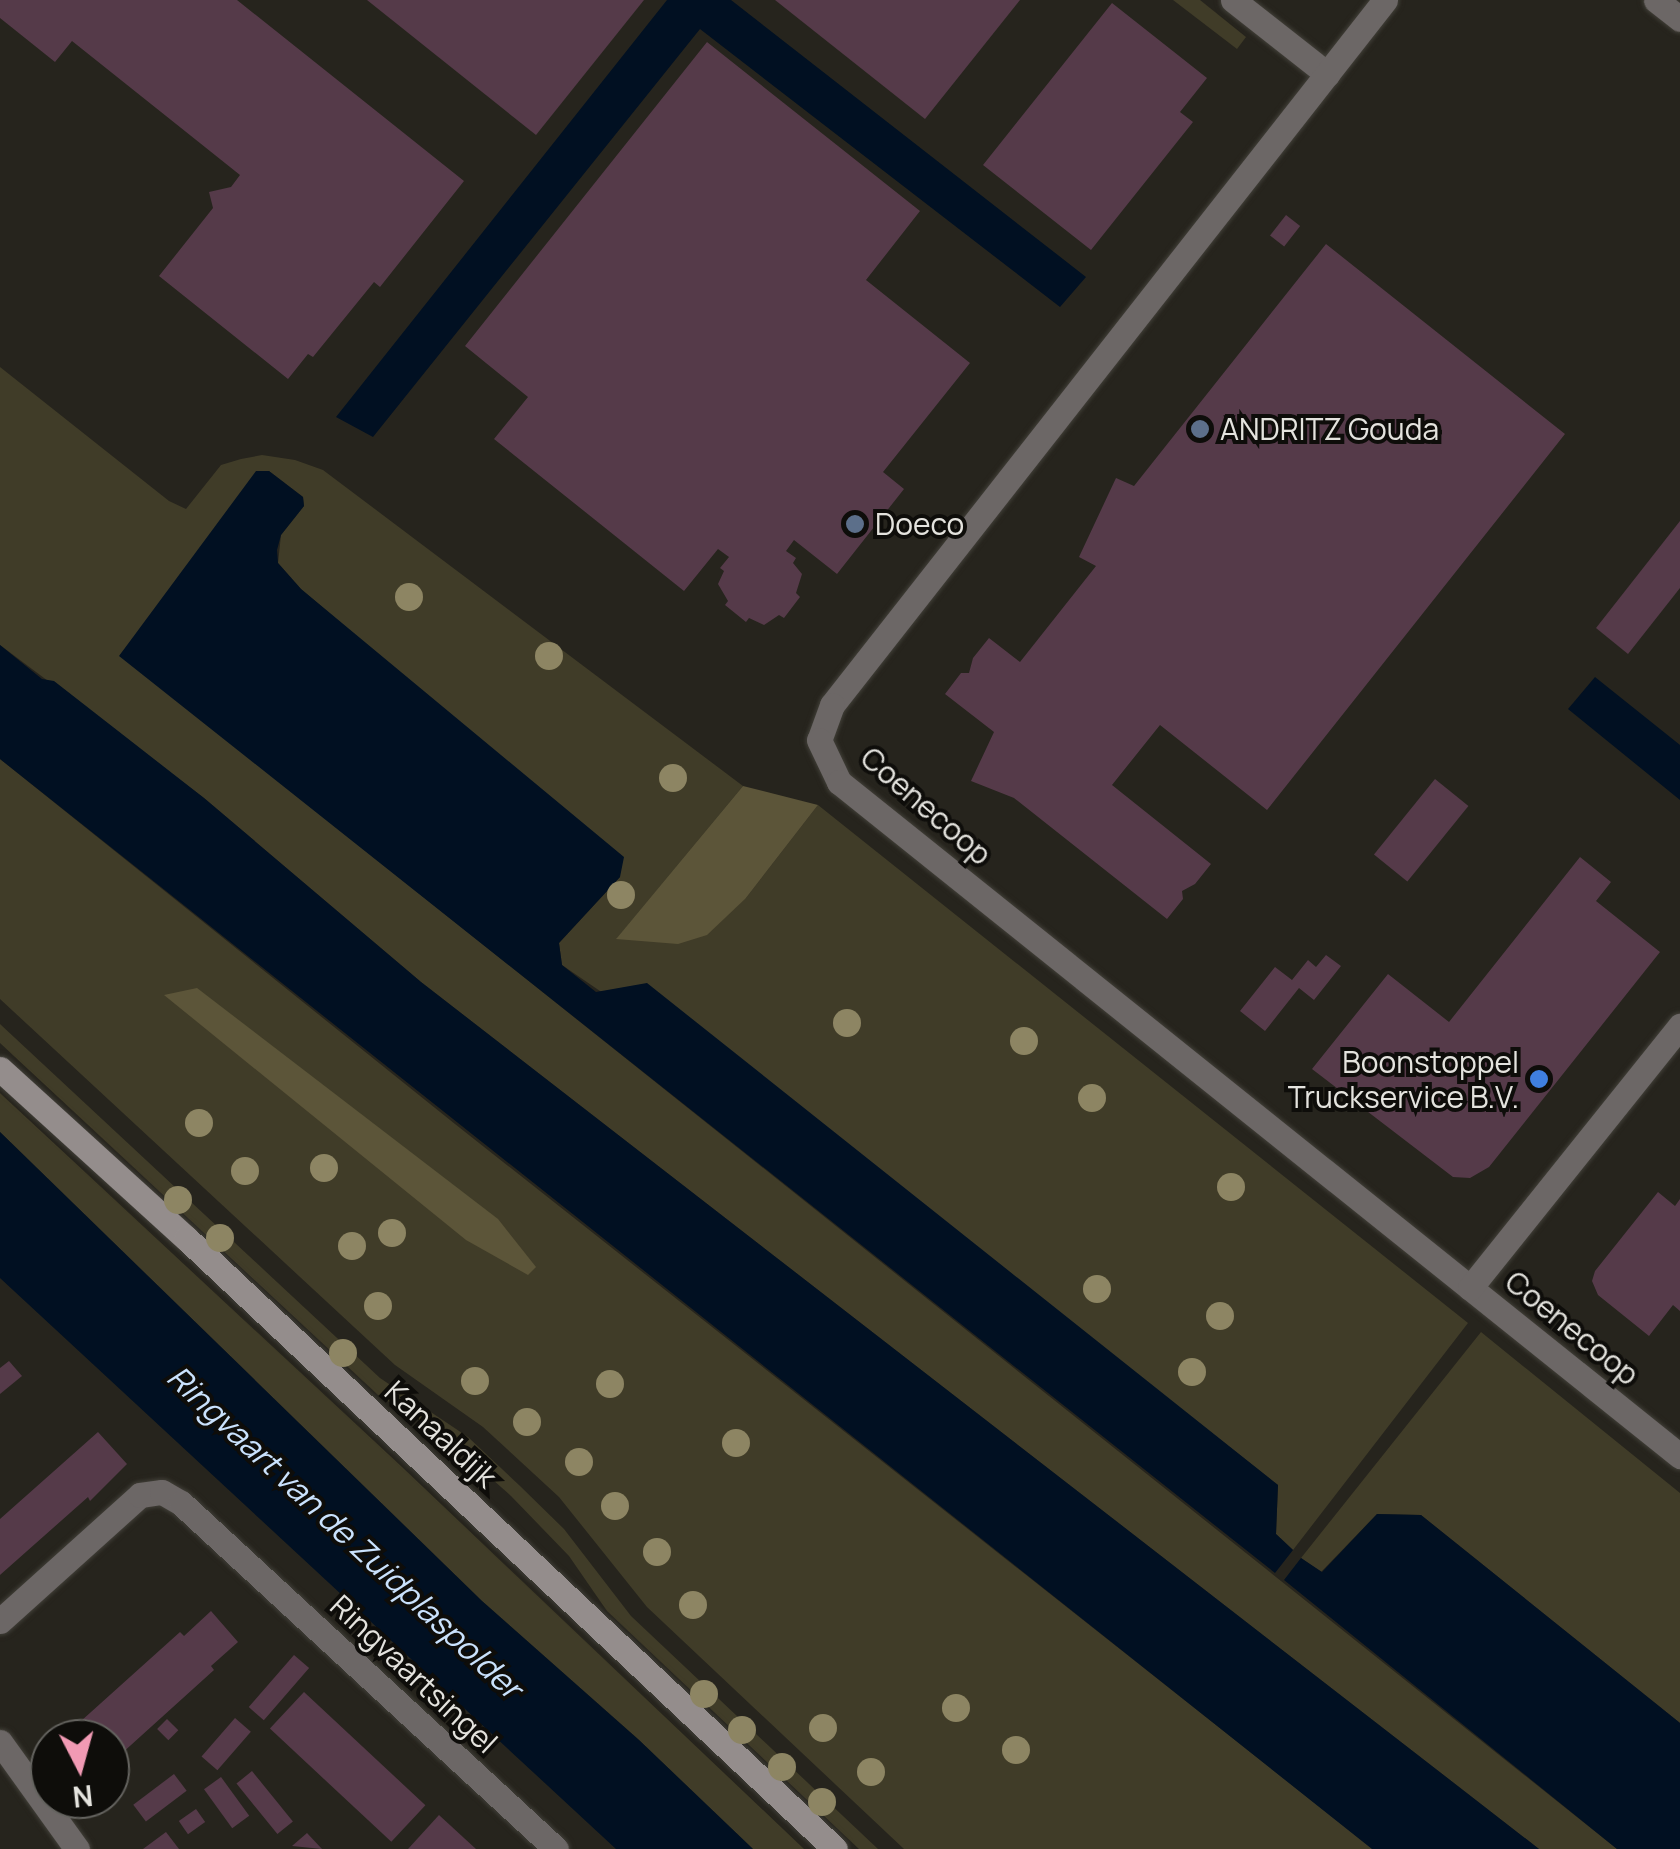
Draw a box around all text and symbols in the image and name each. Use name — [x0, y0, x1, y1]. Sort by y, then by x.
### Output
place label: ANDRITZ Gouda — [1220, 411, 1439, 447]
marker: ANDRITZ Gouda — [1189, 418, 1211, 440]
place label: Doeco — [875, 506, 964, 542]
marker: Doeco — [844, 513, 866, 535]
street label: Coenecoop — [853, 740, 999, 872]
place label: Boonstoppel Truckservice B.V. — [1288, 1044, 1519, 1114]
marker: Boonstoppel Truckservice B.V. — [1528, 1068, 1550, 1090]
street label: Coenecoop — [1498, 1263, 1646, 1393]
water label: Ringvaart van de Zuidplaspolder — [160, 1358, 530, 1706]
street label: Kanaaldijk — [378, 1373, 504, 1495]
street label: Ringvaartsingel — [323, 1588, 505, 1760]
north arrow — [30, 1719, 130, 1819]
text: N — [71, 1777, 95, 1817]

